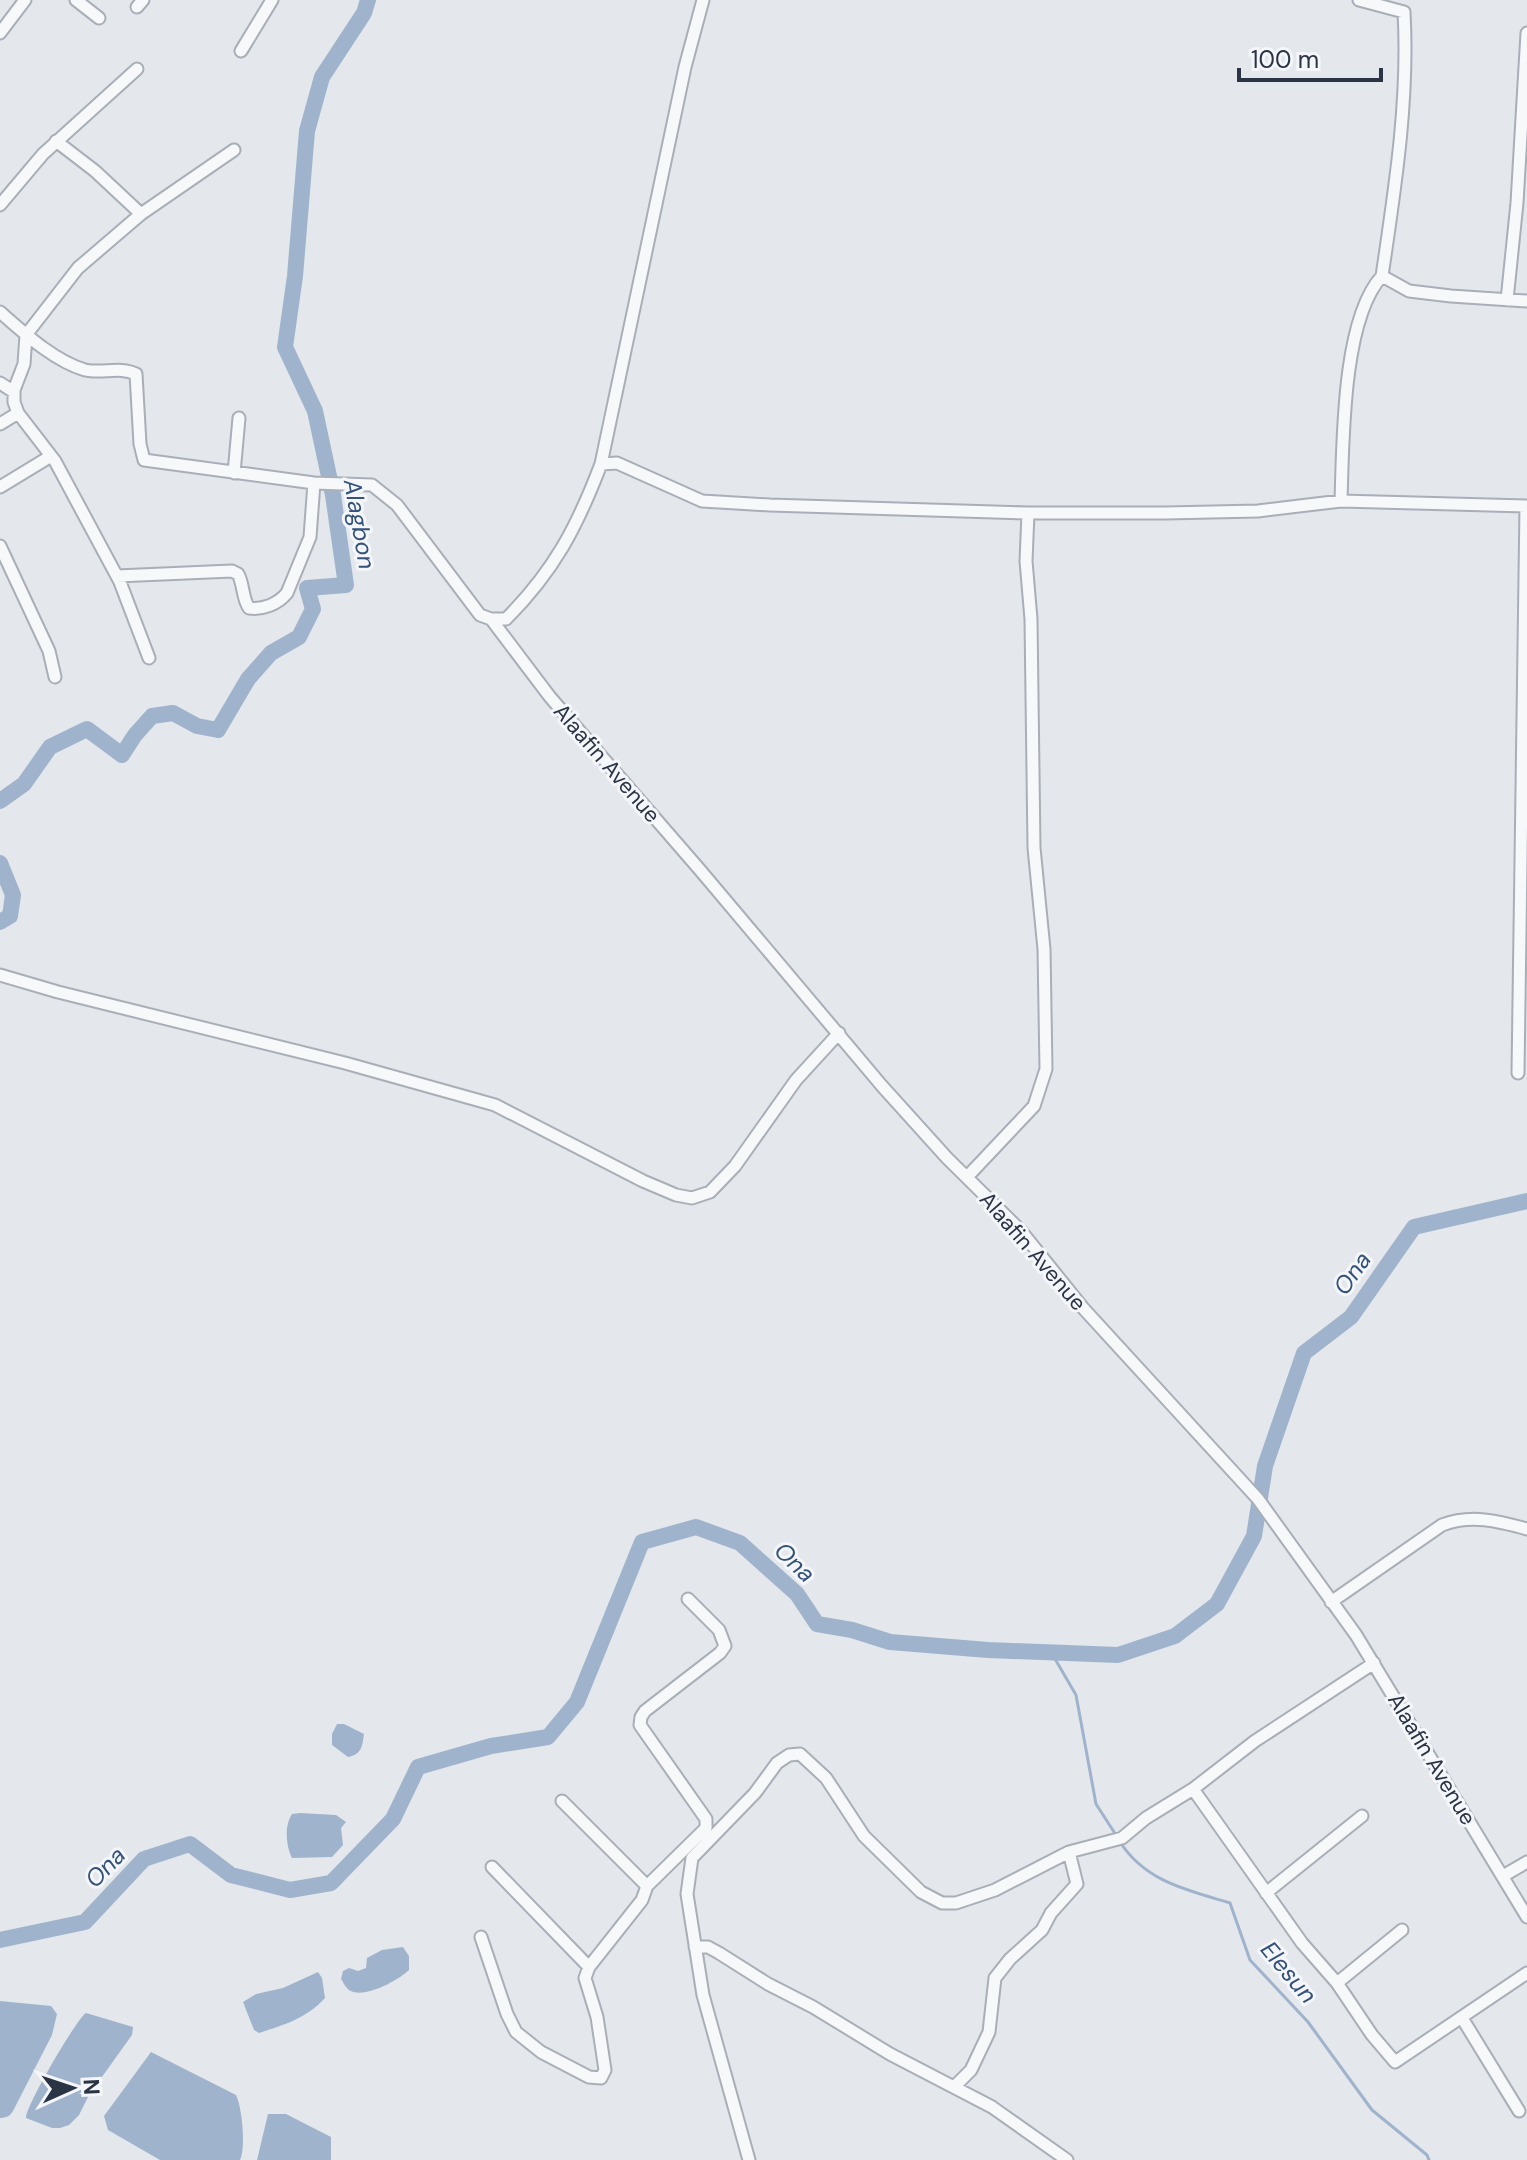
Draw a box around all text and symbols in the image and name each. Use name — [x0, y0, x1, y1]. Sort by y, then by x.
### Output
scale bar — [1239, 32, 1381, 82]
text: 100 m — [1251, 44, 1319, 75]
water label: Alagbon — [337, 476, 383, 571]
street label: Alaafin Avenue — [547, 697, 667, 829]
street label: Alaafin Avenue — [973, 1185, 1093, 1317]
water label: Ona — [1326, 1245, 1378, 1301]
water label: Ona — [768, 1535, 822, 1589]
street label: Alaafin Avenue — [1381, 1688, 1483, 1830]
water label: Ona — [78, 1840, 132, 1894]
water label: Elesun — [1254, 1935, 1324, 2009]
north arrow — [32, 2048, 112, 2128]
text: N — [77, 2078, 106, 2096]

